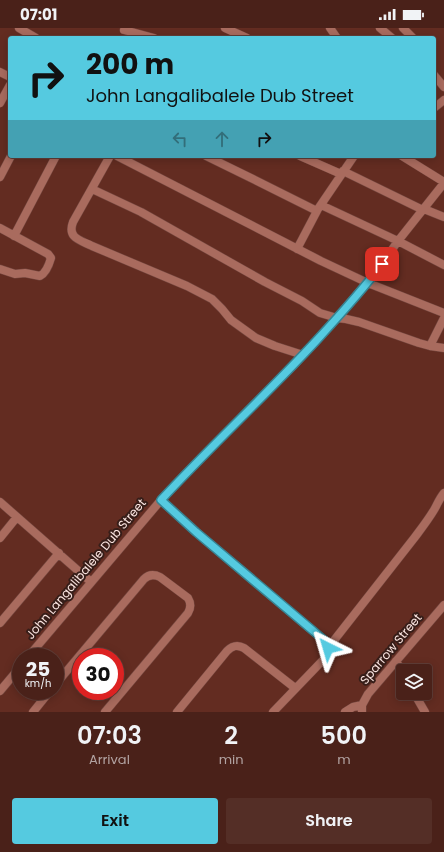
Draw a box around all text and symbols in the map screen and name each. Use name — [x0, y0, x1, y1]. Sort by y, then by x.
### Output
text: 07:01 — [20, 4, 58, 25]
text: 200 m — [86, 45, 174, 84]
icon: right — [20, 52, 72, 104]
text: John Langalibalele Dub Street — [86, 83, 354, 108]
icon: left — [169, 128, 191, 150]
icon: ahead — [211, 128, 233, 150]
icon: right — [253, 128, 275, 150]
pin — [365, 247, 399, 281]
icon: arrive — [371, 253, 393, 275]
street label: John Langalibalele Dub Street — [22, 495, 150, 643]
street label: Sparrow Street — [356, 609, 425, 688]
position arrow — [307, 627, 349, 669]
speed limit sign: 30 — [72, 648, 124, 700]
text: 25 — [26, 655, 50, 683]
map controls — [396, 664, 432, 700]
button: layers — [396, 664, 432, 700]
text: km/h — [25, 676, 51, 691]
text: 07:03 — [77, 719, 142, 752]
text: 2 — [224, 719, 238, 752]
text: 500 — [321, 719, 367, 752]
text: Arrival — [89, 750, 130, 769]
text: min — [219, 750, 244, 769]
text: m — [337, 750, 351, 769]
button: Exit — [12, 798, 218, 844]
button: Share — [226, 798, 432, 844]

